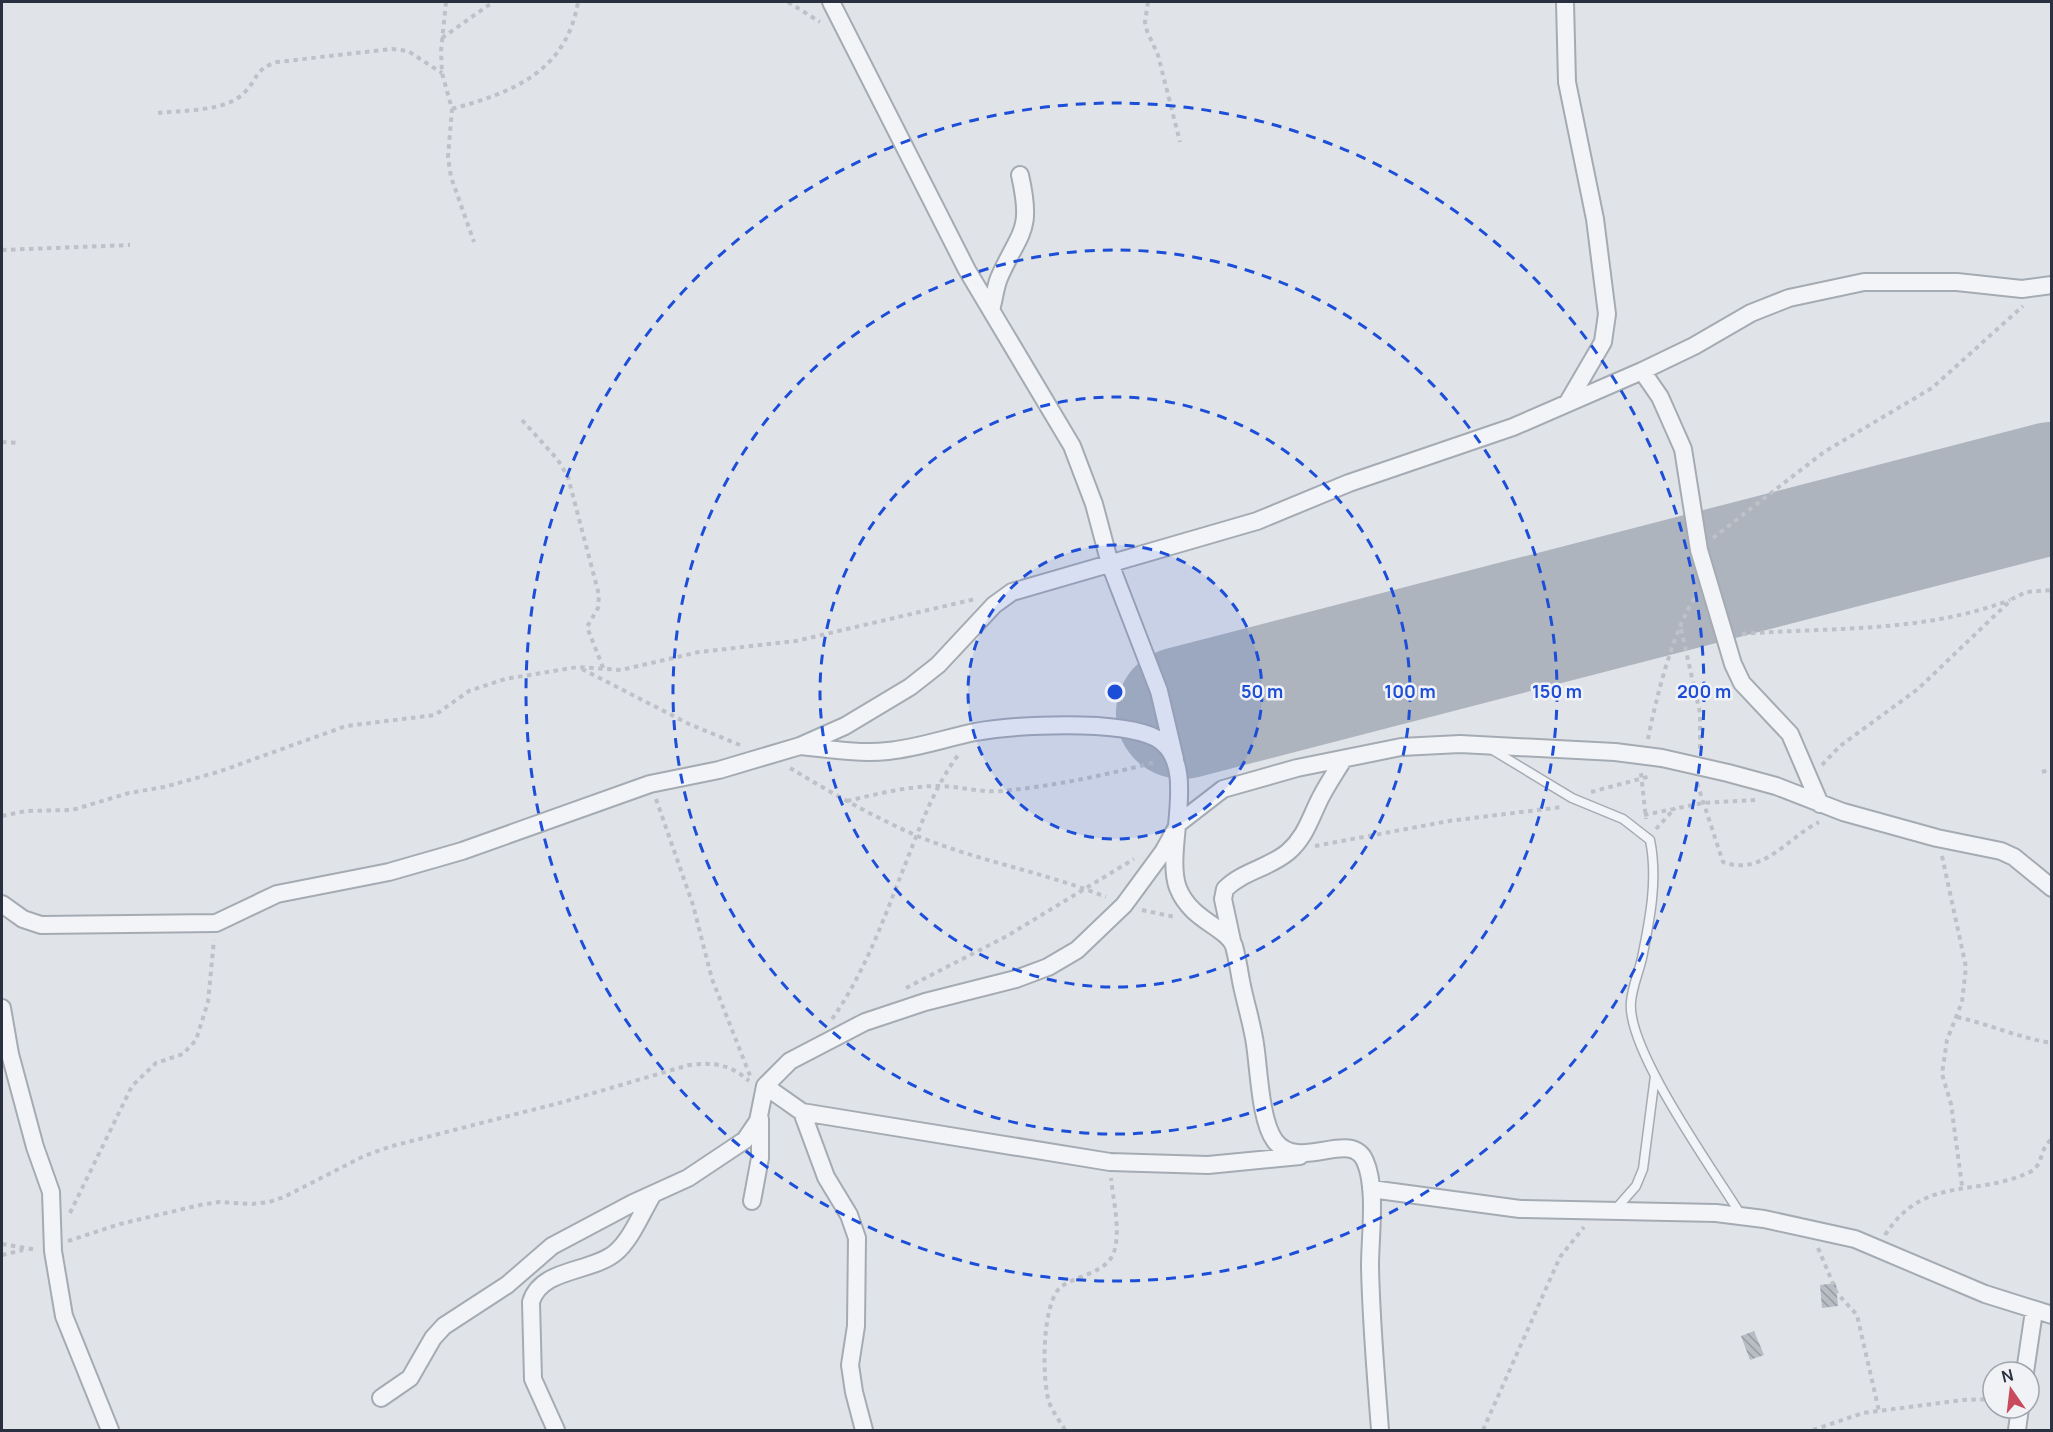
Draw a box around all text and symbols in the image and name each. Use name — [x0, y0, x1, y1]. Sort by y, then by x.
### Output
text: 50 m — [1241, 679, 1283, 703]
text: 100 m — [1384, 679, 1436, 703]
text: 150 m — [1532, 679, 1582, 703]
text: 200 m — [1677, 679, 1731, 703]
centre of rings — [1105, 682, 1125, 702]
north arrow — [1981, 1360, 2041, 1420]
text: N — [1999, 1363, 2016, 1388]

